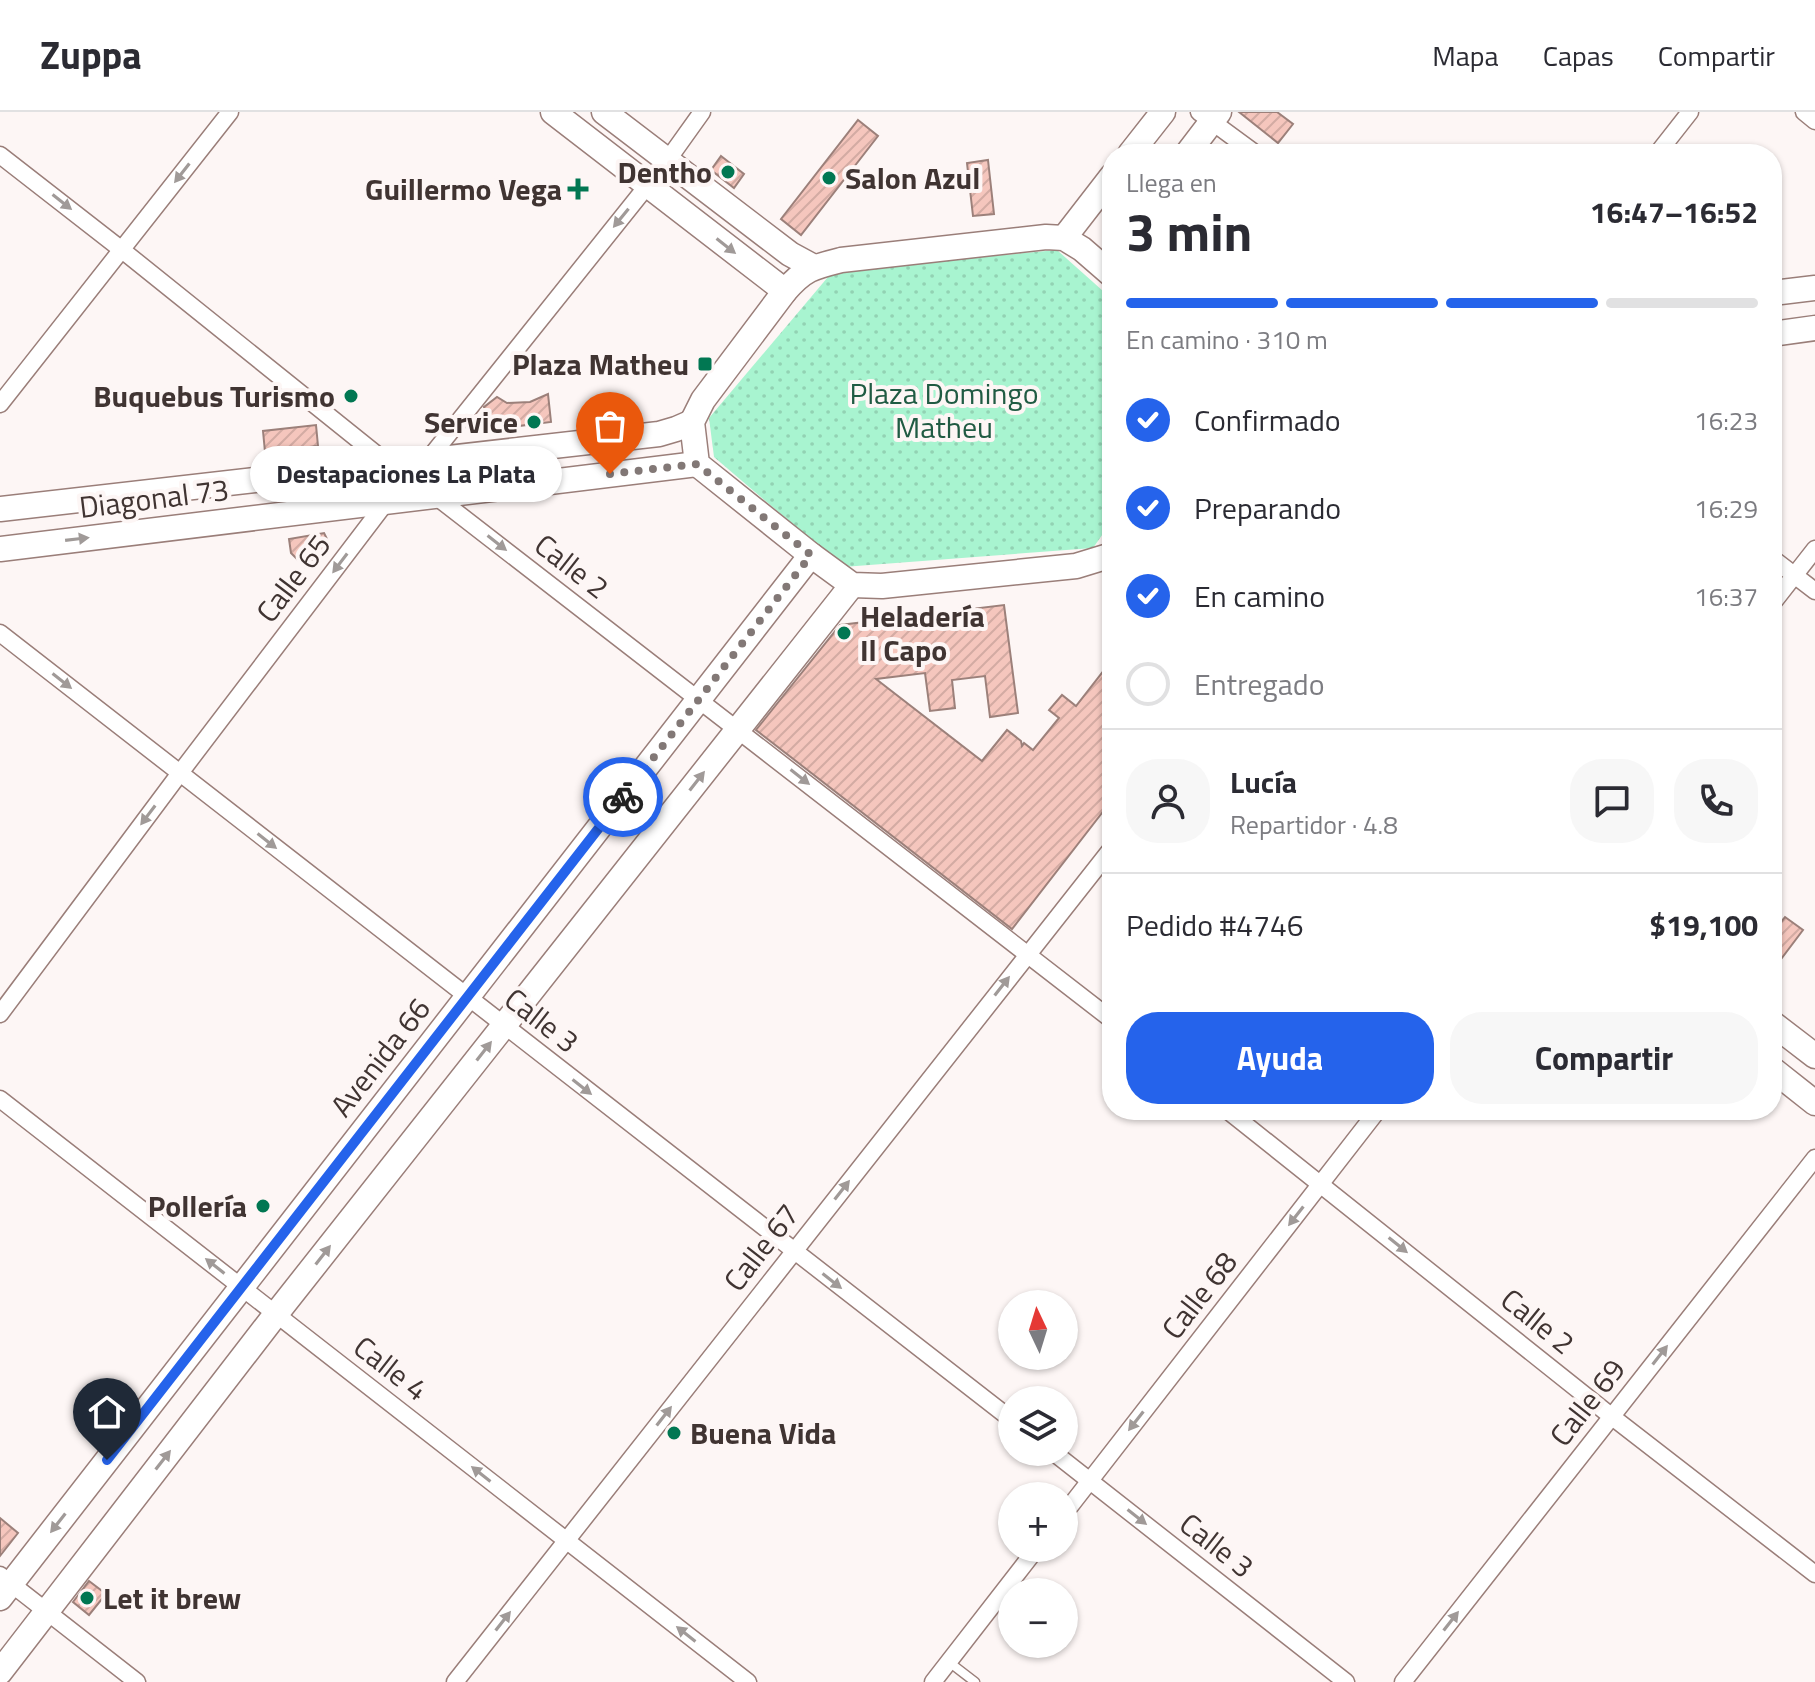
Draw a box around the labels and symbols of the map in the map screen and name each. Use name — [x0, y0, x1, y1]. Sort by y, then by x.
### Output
place label: Dentho — [618, 149, 712, 195]
place label: Salon Azul — [845, 155, 980, 201]
one-way arrow — [174, 163, 191, 183]
marker: Dentho — [719, 163, 737, 181]
place label: Guillermo Vega — [365, 166, 562, 212]
marker: Salon Azul — [820, 169, 838, 187]
marker: Guillermo Vega — [569, 180, 587, 198]
one-way arrow — [51, 194, 72, 210]
one-way arrow — [613, 208, 629, 228]
one-way arrow — [715, 237, 736, 253]
place label: Plaza Matheu — [512, 341, 689, 387]
marker: Plaza Matheu — [696, 355, 714, 373]
park label: Plaza Domingo Matheu — [849, 370, 1039, 450]
place label: Buquebus Turismo — [93, 373, 335, 419]
marker: Buquebus Turismo — [342, 387, 360, 405]
pin — [576, 392, 644, 474]
place label: Service — [424, 399, 518, 445]
marker: Service — [525, 413, 543, 431]
callout: Destapaciones La Plata — [250, 446, 562, 502]
street label: Diagonal 73 — [77, 466, 231, 530]
street label: Calle 2 — [525, 522, 619, 610]
street label: Calle 65 — [244, 524, 342, 632]
one-way arrow — [65, 533, 90, 546]
one-way arrow — [487, 535, 507, 551]
one-way arrow — [332, 553, 348, 574]
place label: Heladería Il Capo — [860, 593, 985, 673]
marker: Heladería Il Capo — [835, 624, 853, 642]
one-way arrow — [52, 673, 72, 689]
courier — [583, 757, 663, 837]
one-way arrow — [790, 769, 810, 785]
one-way arrow — [688, 771, 705, 791]
one-way arrow — [141, 805, 157, 825]
one-way arrow — [257, 832, 277, 849]
street label: Calle 3 — [495, 976, 589, 1064]
one-way arrow — [994, 976, 1010, 996]
street label: Avenida 66 — [319, 988, 441, 1126]
one-way arrow — [475, 1041, 492, 1061]
one-way arrow — [572, 1078, 592, 1095]
one-way arrow — [833, 1180, 849, 1200]
place label: Pollería — [148, 1183, 247, 1229]
street label: Calle 67 — [712, 1193, 810, 1301]
marker: Pollería — [254, 1197, 272, 1215]
one-way arrow — [1288, 1205, 1304, 1226]
one-way arrow — [1388, 1236, 1408, 1253]
street label: Calle 68 — [1150, 1241, 1248, 1349]
one-way arrow — [314, 1245, 330, 1265]
one-way arrow — [205, 1258, 225, 1275]
one-way arrow — [821, 1273, 842, 1289]
street label: Calle 2 — [1491, 1277, 1585, 1365]
north arrow — [998, 1290, 1078, 1370]
street label: Calle 4 — [344, 1324, 438, 1412]
one-way arrow — [1651, 1345, 1667, 1365]
street label: Calle 69 — [1538, 1348, 1636, 1456]
pin — [73, 1378, 141, 1460]
one-way arrow — [655, 1406, 671, 1426]
place label: Buena Vida — [690, 1410, 836, 1456]
one-way arrow — [1129, 1411, 1145, 1431]
marker: Buena Vida — [665, 1424, 683, 1442]
one-way arrow — [155, 1450, 171, 1471]
one-way arrow — [471, 1466, 491, 1483]
street label: Calle 3 — [1170, 1501, 1264, 1589]
one-way arrow — [1127, 1509, 1147, 1525]
one-way arrow — [51, 1513, 67, 1533]
place label: Let it brew — [103, 1575, 241, 1621]
marker: Let it brew — [78, 1589, 96, 1607]
one-way arrow — [1443, 1610, 1459, 1631]
one-way arrow — [494, 1611, 510, 1631]
one-way arrow — [676, 1626, 696, 1643]

